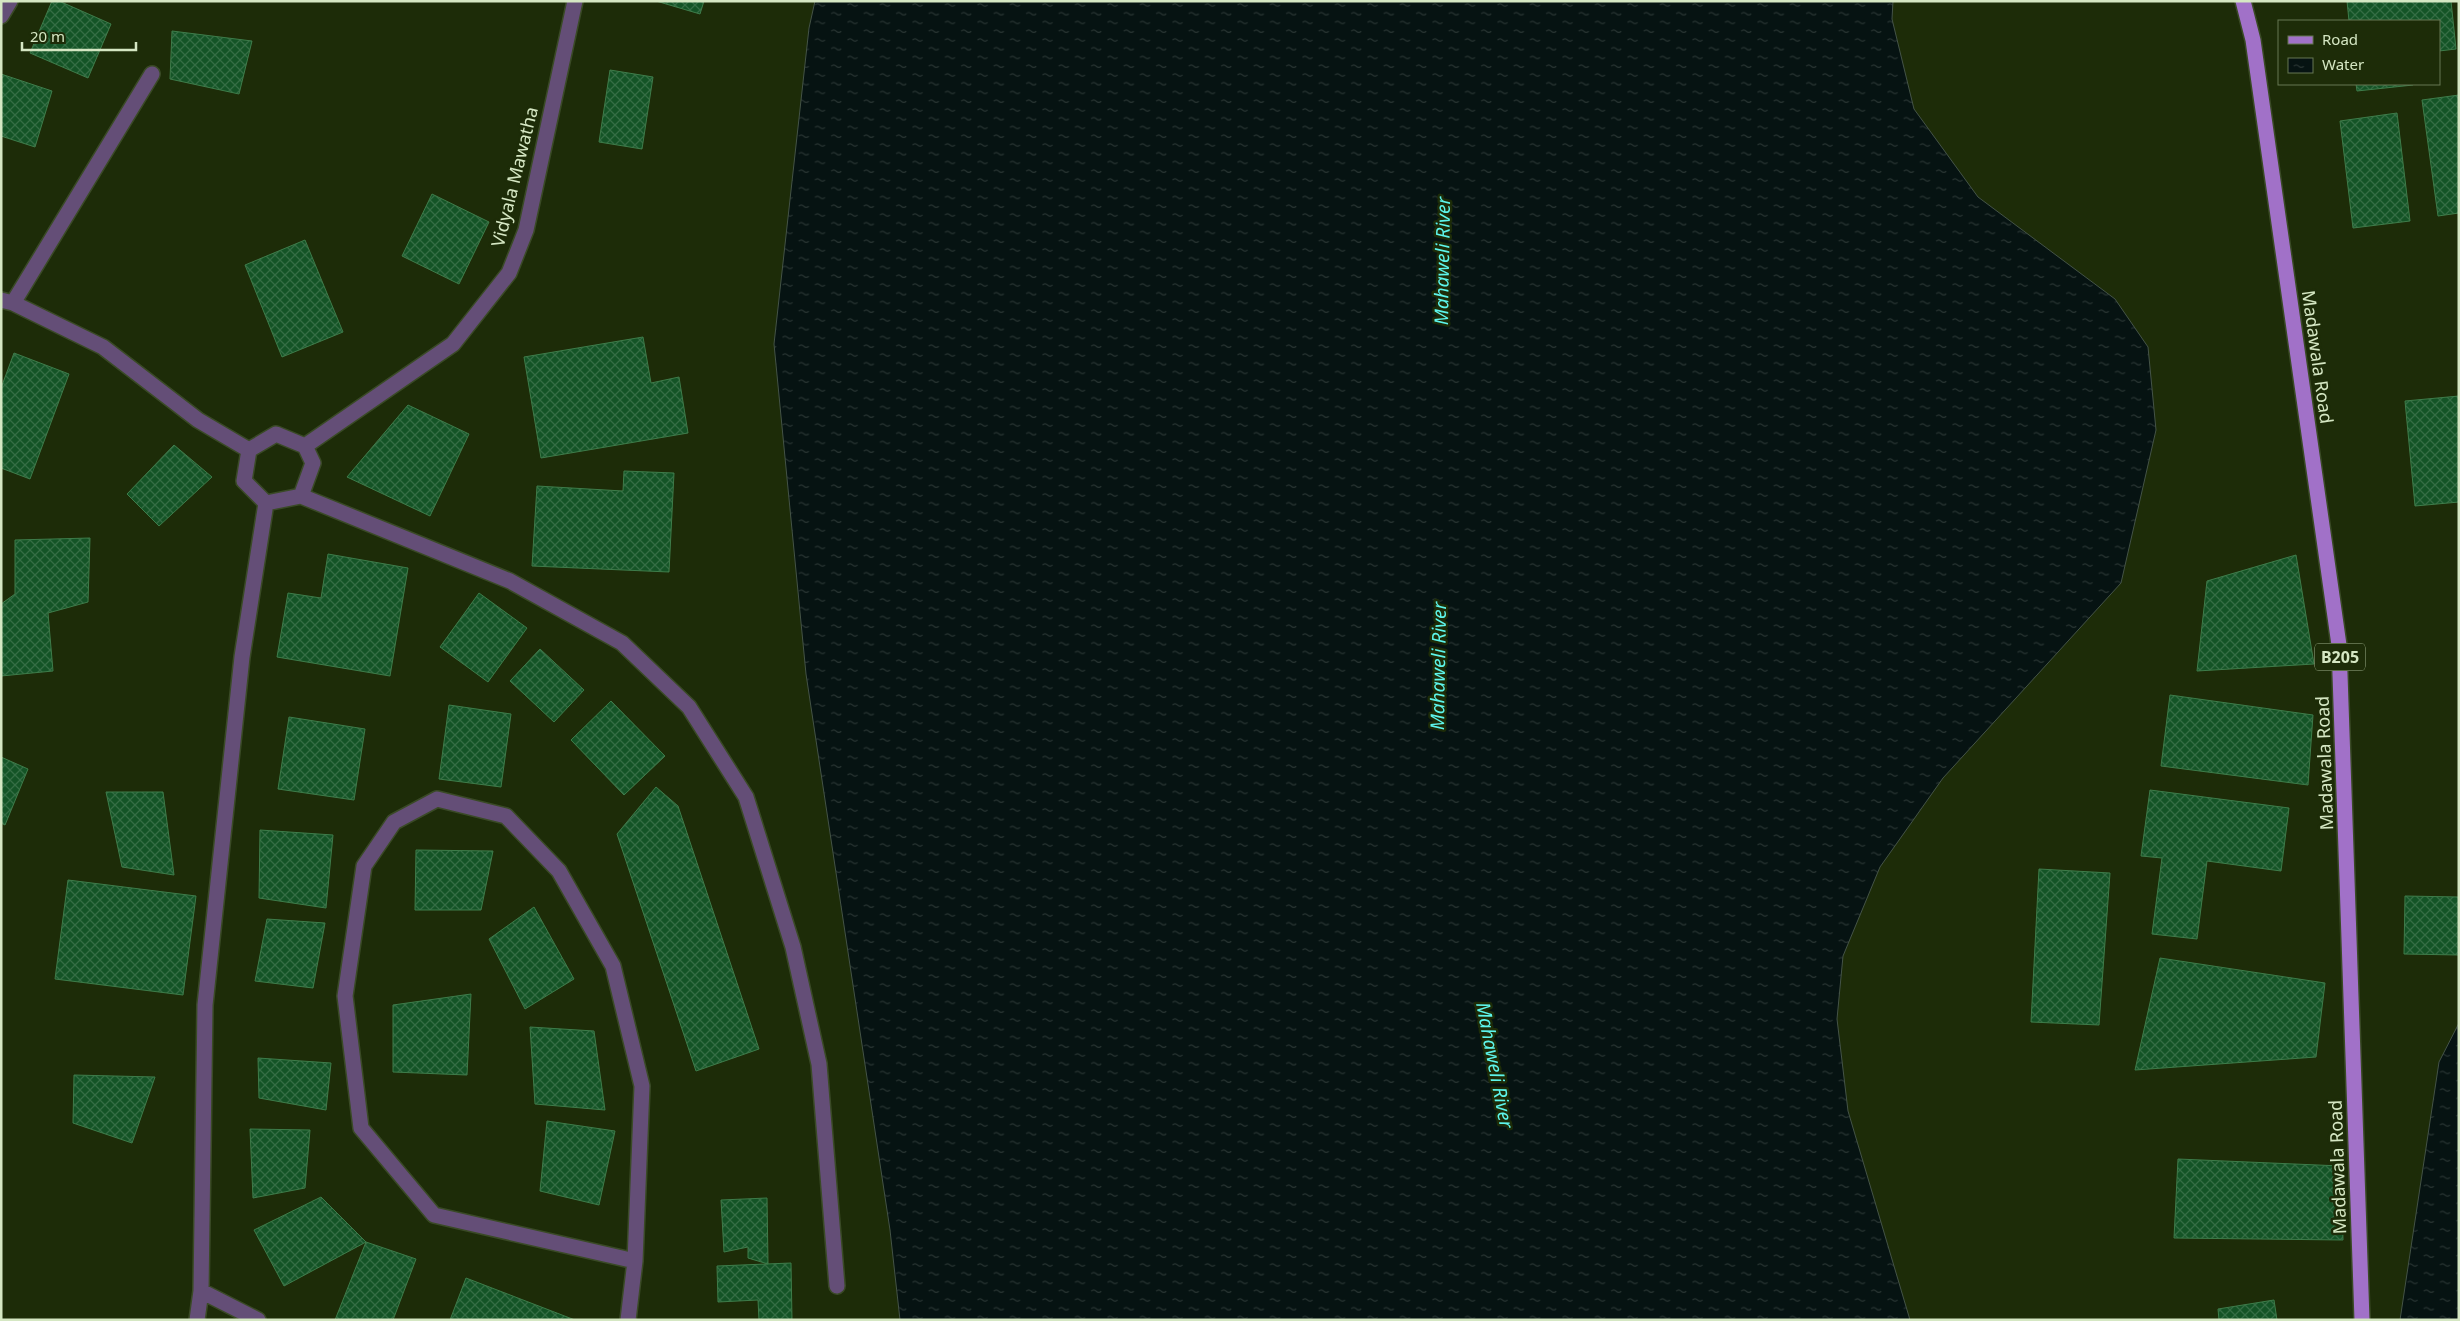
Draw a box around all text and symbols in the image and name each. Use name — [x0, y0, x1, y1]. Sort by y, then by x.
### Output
scale bar — [22, 20, 136, 52]
legend — [2278, 20, 2440, 85]
text: 20 m — [30, 26, 65, 46]
text: Road — [2322, 29, 2358, 49]
text: Water — [2322, 54, 2364, 74]
street label: Vidyala Mawatha — [485, 104, 543, 249]
water label: Mahaweli River — [1428, 195, 1456, 325]
street label: Madawala Road — [2297, 289, 2339, 425]
water label: Mahaweli River — [1424, 600, 1452, 730]
road number: B205 — [2315, 644, 2365, 670]
street label: Madawala Road — [2310, 695, 2338, 831]
water label: Mahaweli River — [1470, 1000, 1520, 1132]
street label: Madawala Road — [2323, 1099, 2351, 1235]

